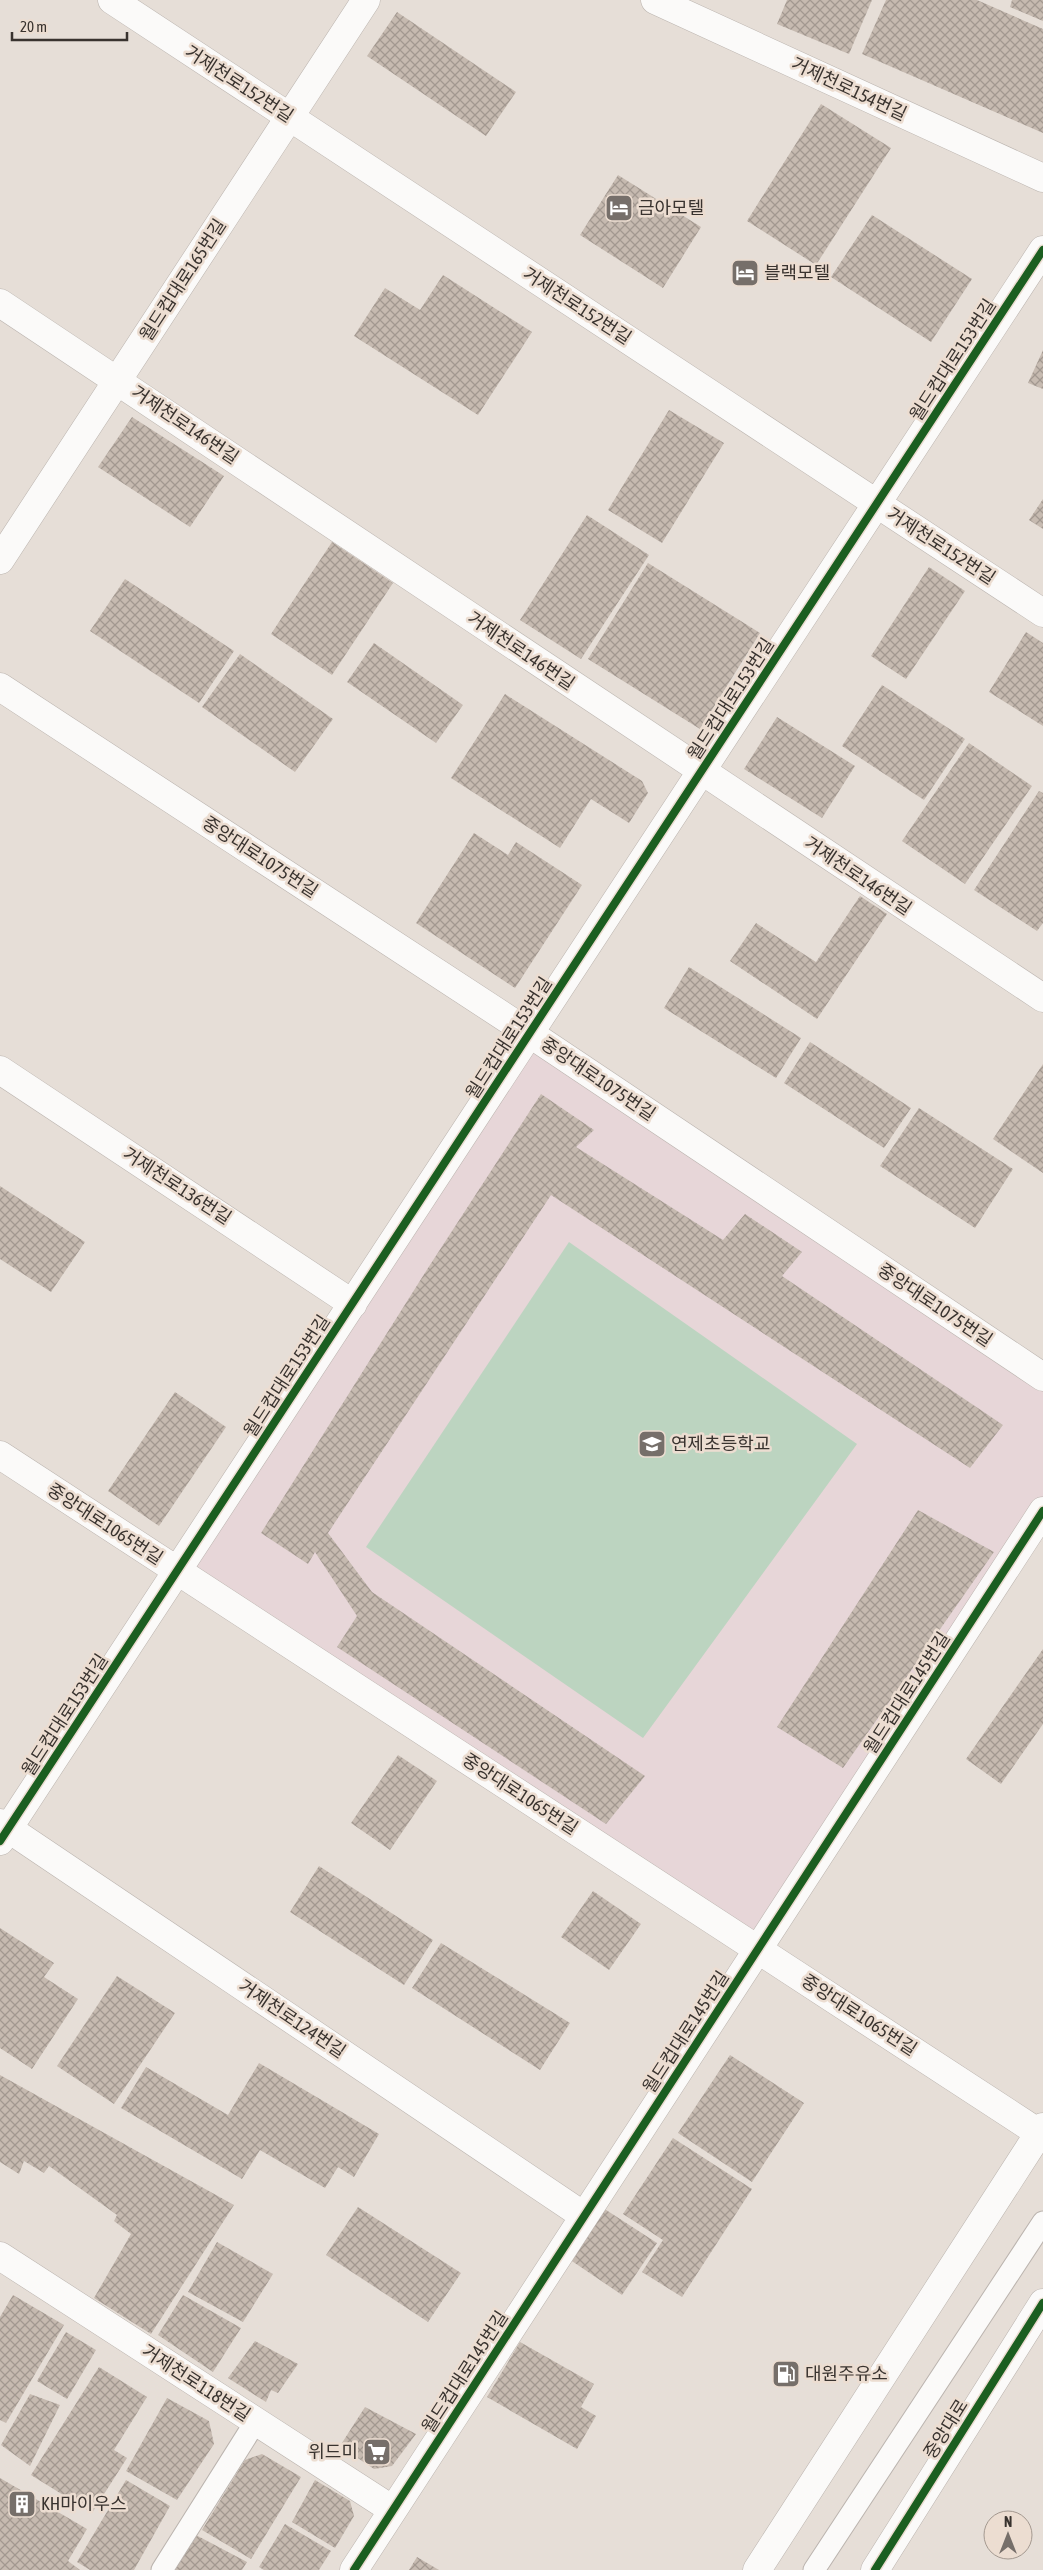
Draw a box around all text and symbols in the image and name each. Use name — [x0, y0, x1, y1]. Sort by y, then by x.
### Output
scale bar — [12, 10, 128, 42]
text: 20 m — [20, 18, 47, 35]
street label: 거제천로152번길 — [181, 41, 297, 126]
street label: 거제천로154번길 — [788, 53, 910, 124]
hotel icon: 금아모텔 — [604, 193, 634, 223]
place label: 금아모텔 — [638, 197, 704, 218]
street label: 월드컵대로165번길 — [135, 215, 230, 345]
hotel icon: 블랙모텔 — [730, 258, 760, 288]
place label: 블랙모텔 — [764, 262, 830, 283]
street label: 거제천로152번길 — [519, 263, 635, 348]
street label: 월드컵대로153번길 — [905, 295, 1000, 425]
street label: 거제천로146번길 — [128, 381, 243, 468]
street label: 거제천로152번길 — [883, 503, 999, 588]
street label: 거제천로146번길 — [464, 607, 579, 694]
street label: 월드컵대로153번길 — [683, 634, 778, 764]
street label: 중앙대로1075번길 — [199, 812, 322, 902]
street label: 거제천로146번길 — [801, 832, 916, 919]
street label: 월드컵대로153번길 — [461, 973, 556, 1103]
street label: 중앙대로1075번길 — [537, 1033, 659, 1125]
street label: 거제천로136번길 — [119, 1143, 235, 1228]
street label: 중앙대로1075번길 — [874, 1259, 996, 1351]
street label: 월드컵대로153번길 — [239, 1311, 334, 1441]
school or university icon: 연제초등학교 — [637, 1429, 667, 1459]
place label: 연제초등학교 — [671, 1433, 770, 1454]
street label: 중앙대로1065번길 — [44, 1479, 167, 1569]
street label: 월드컵대로145번길 — [859, 1628, 954, 1758]
street label: 월드컵대로153번길 — [17, 1650, 112, 1780]
street label: 중앙대로1065번길 — [459, 1749, 582, 1839]
street label: 월드컵대로145번길 — [638, 1967, 733, 2097]
street label: 중앙대로1065번길 — [798, 1970, 921, 2060]
street label: 거제천로124번길 — [235, 1975, 350, 2062]
street label: 월드컵대로145번길 — [417, 2307, 512, 2437]
street label: 거제천로118번길 — [138, 2340, 254, 2425]
fuel station icon: 대원주유소 — [771, 2359, 801, 2389]
place label: 대원주유소 — [805, 2363, 888, 2384]
street label: 중앙대로 — [919, 2395, 972, 2462]
supermarket icon: 위드미 — [362, 2437, 392, 2467]
place label: 위드미 — [308, 2441, 358, 2462]
building icon: KH마이우스 — [7, 2489, 37, 2519]
place label: KH마이우스 — [41, 2493, 127, 2514]
north arrow — [983, 2510, 1033, 2560]
text: N — [1004, 2514, 1012, 2530]

